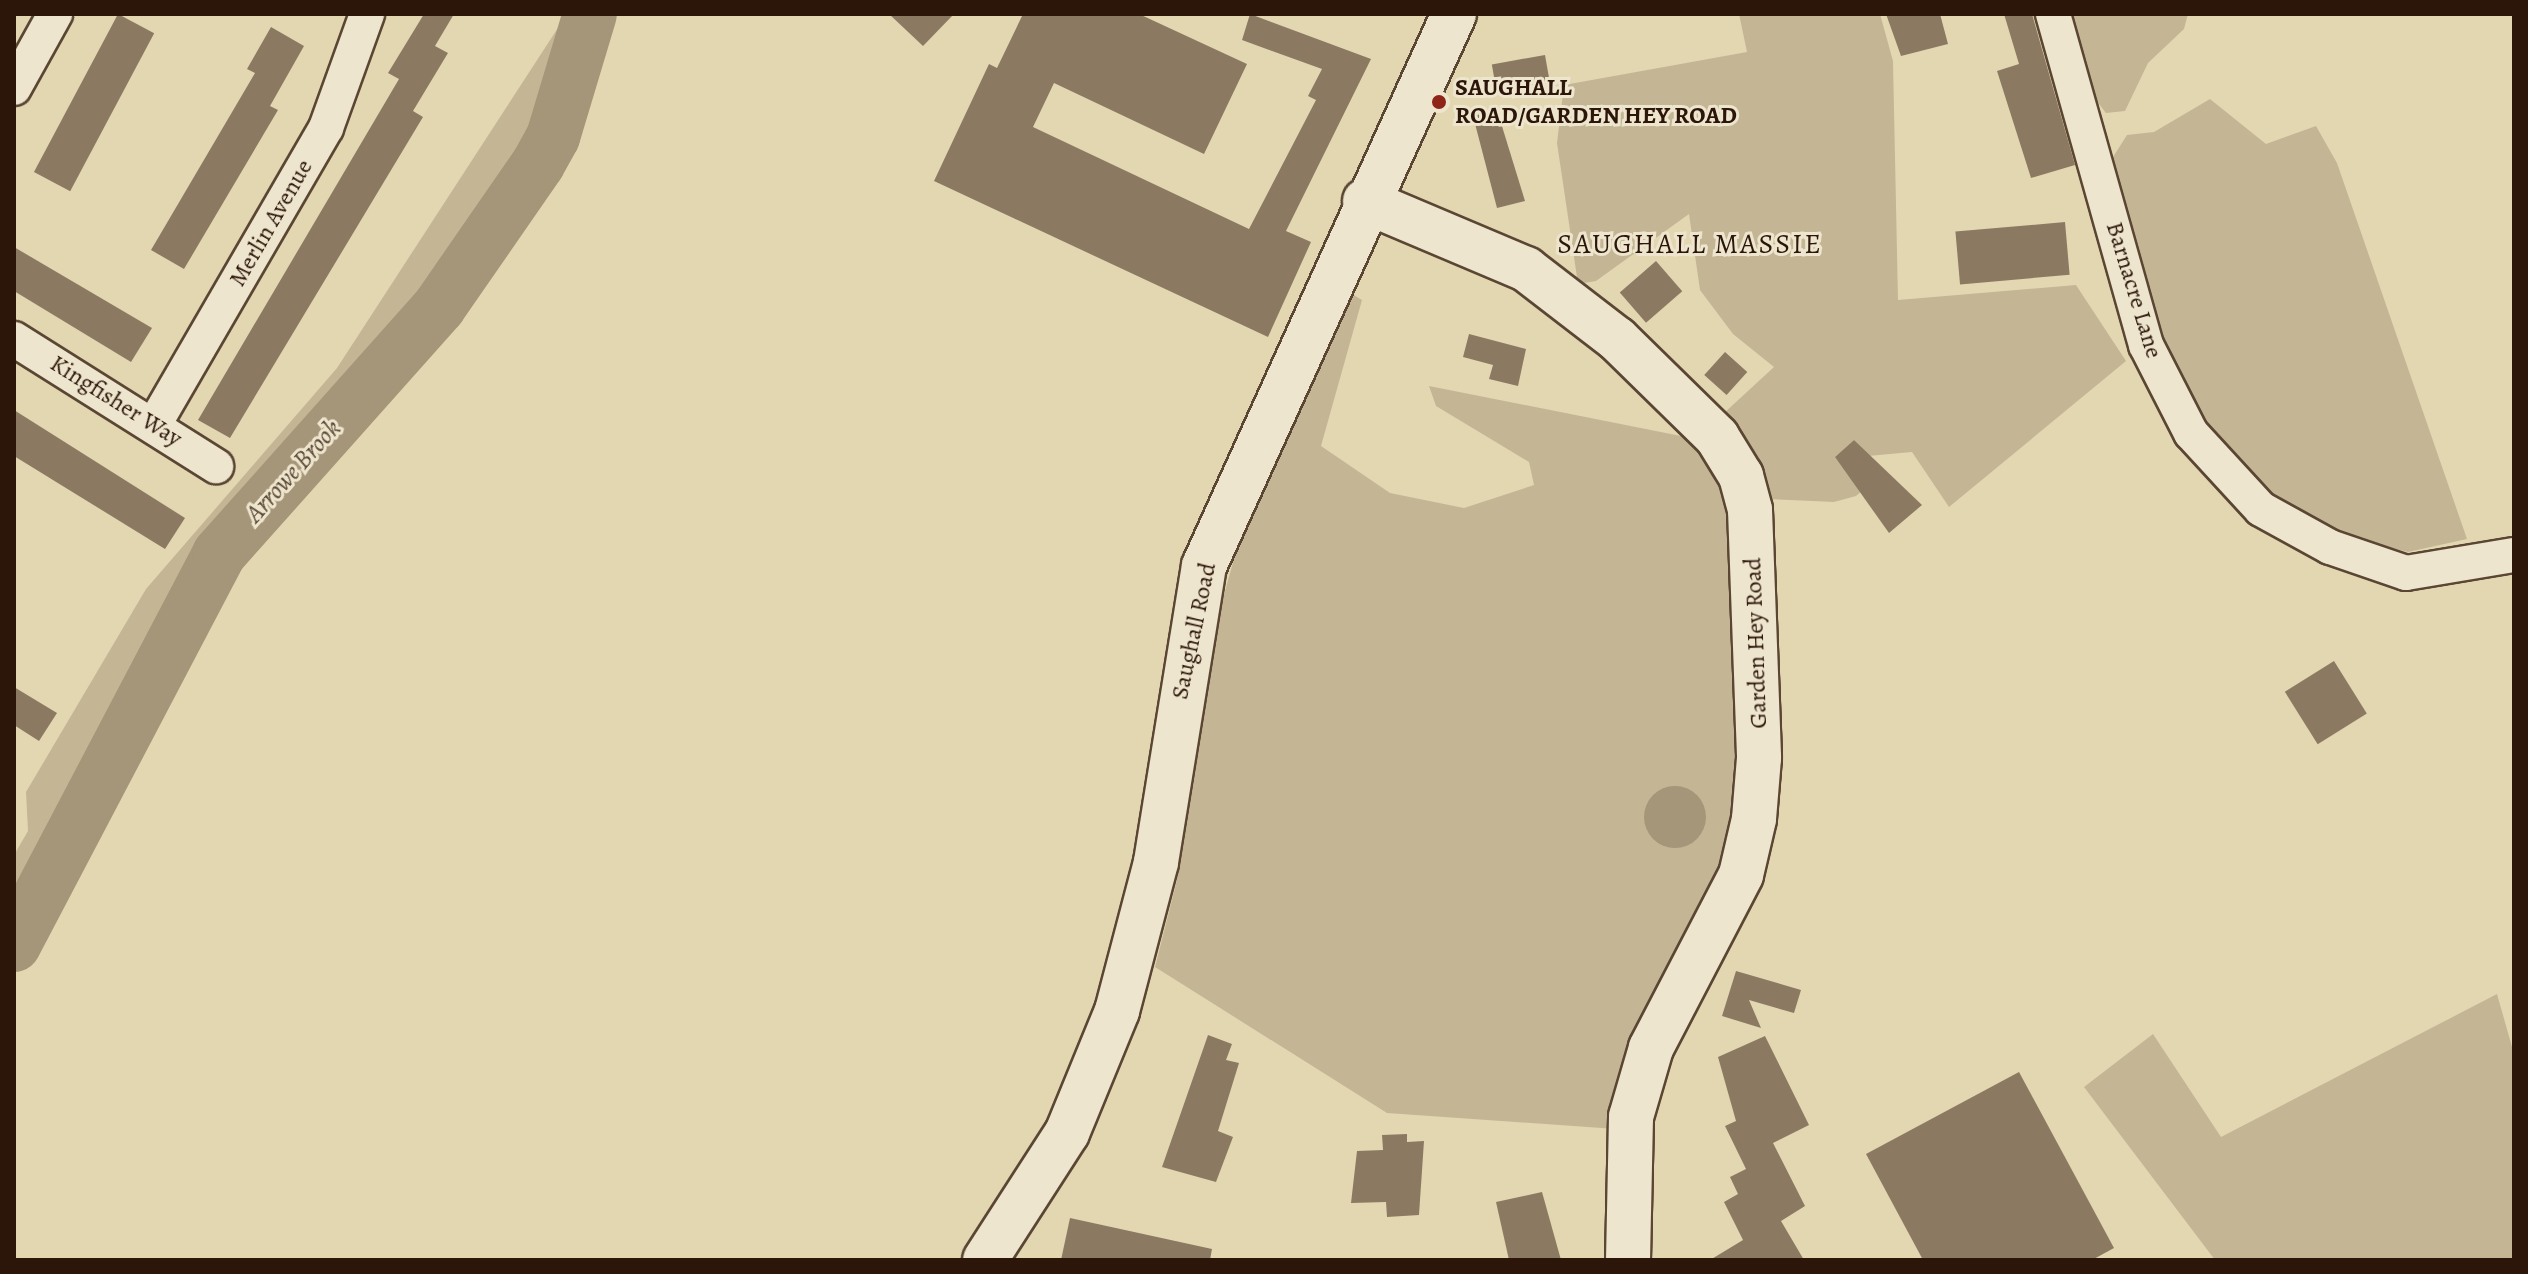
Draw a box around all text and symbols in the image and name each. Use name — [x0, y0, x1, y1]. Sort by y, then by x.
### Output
place label: SAUGHALL ROAD/GARDEN HEY ROAD — [1455, 74, 1737, 130]
marker: SAUGHALL ROAD/GARDEN HEY ROAD — [1430, 93, 1448, 111]
street label: Merlin Avenue — [223, 154, 319, 292]
street label: Barnacre Lane — [2100, 218, 2168, 362]
district label: SAUGHALL MASSIE — [1557, 227, 1823, 261]
street label: Kingfisher Way — [45, 349, 187, 453]
water label: Arrowe Brook — [239, 413, 347, 529]
street label: Garden Hey Road — [1739, 557, 1773, 729]
street label: Saughall Road — [1165, 560, 1223, 702]

